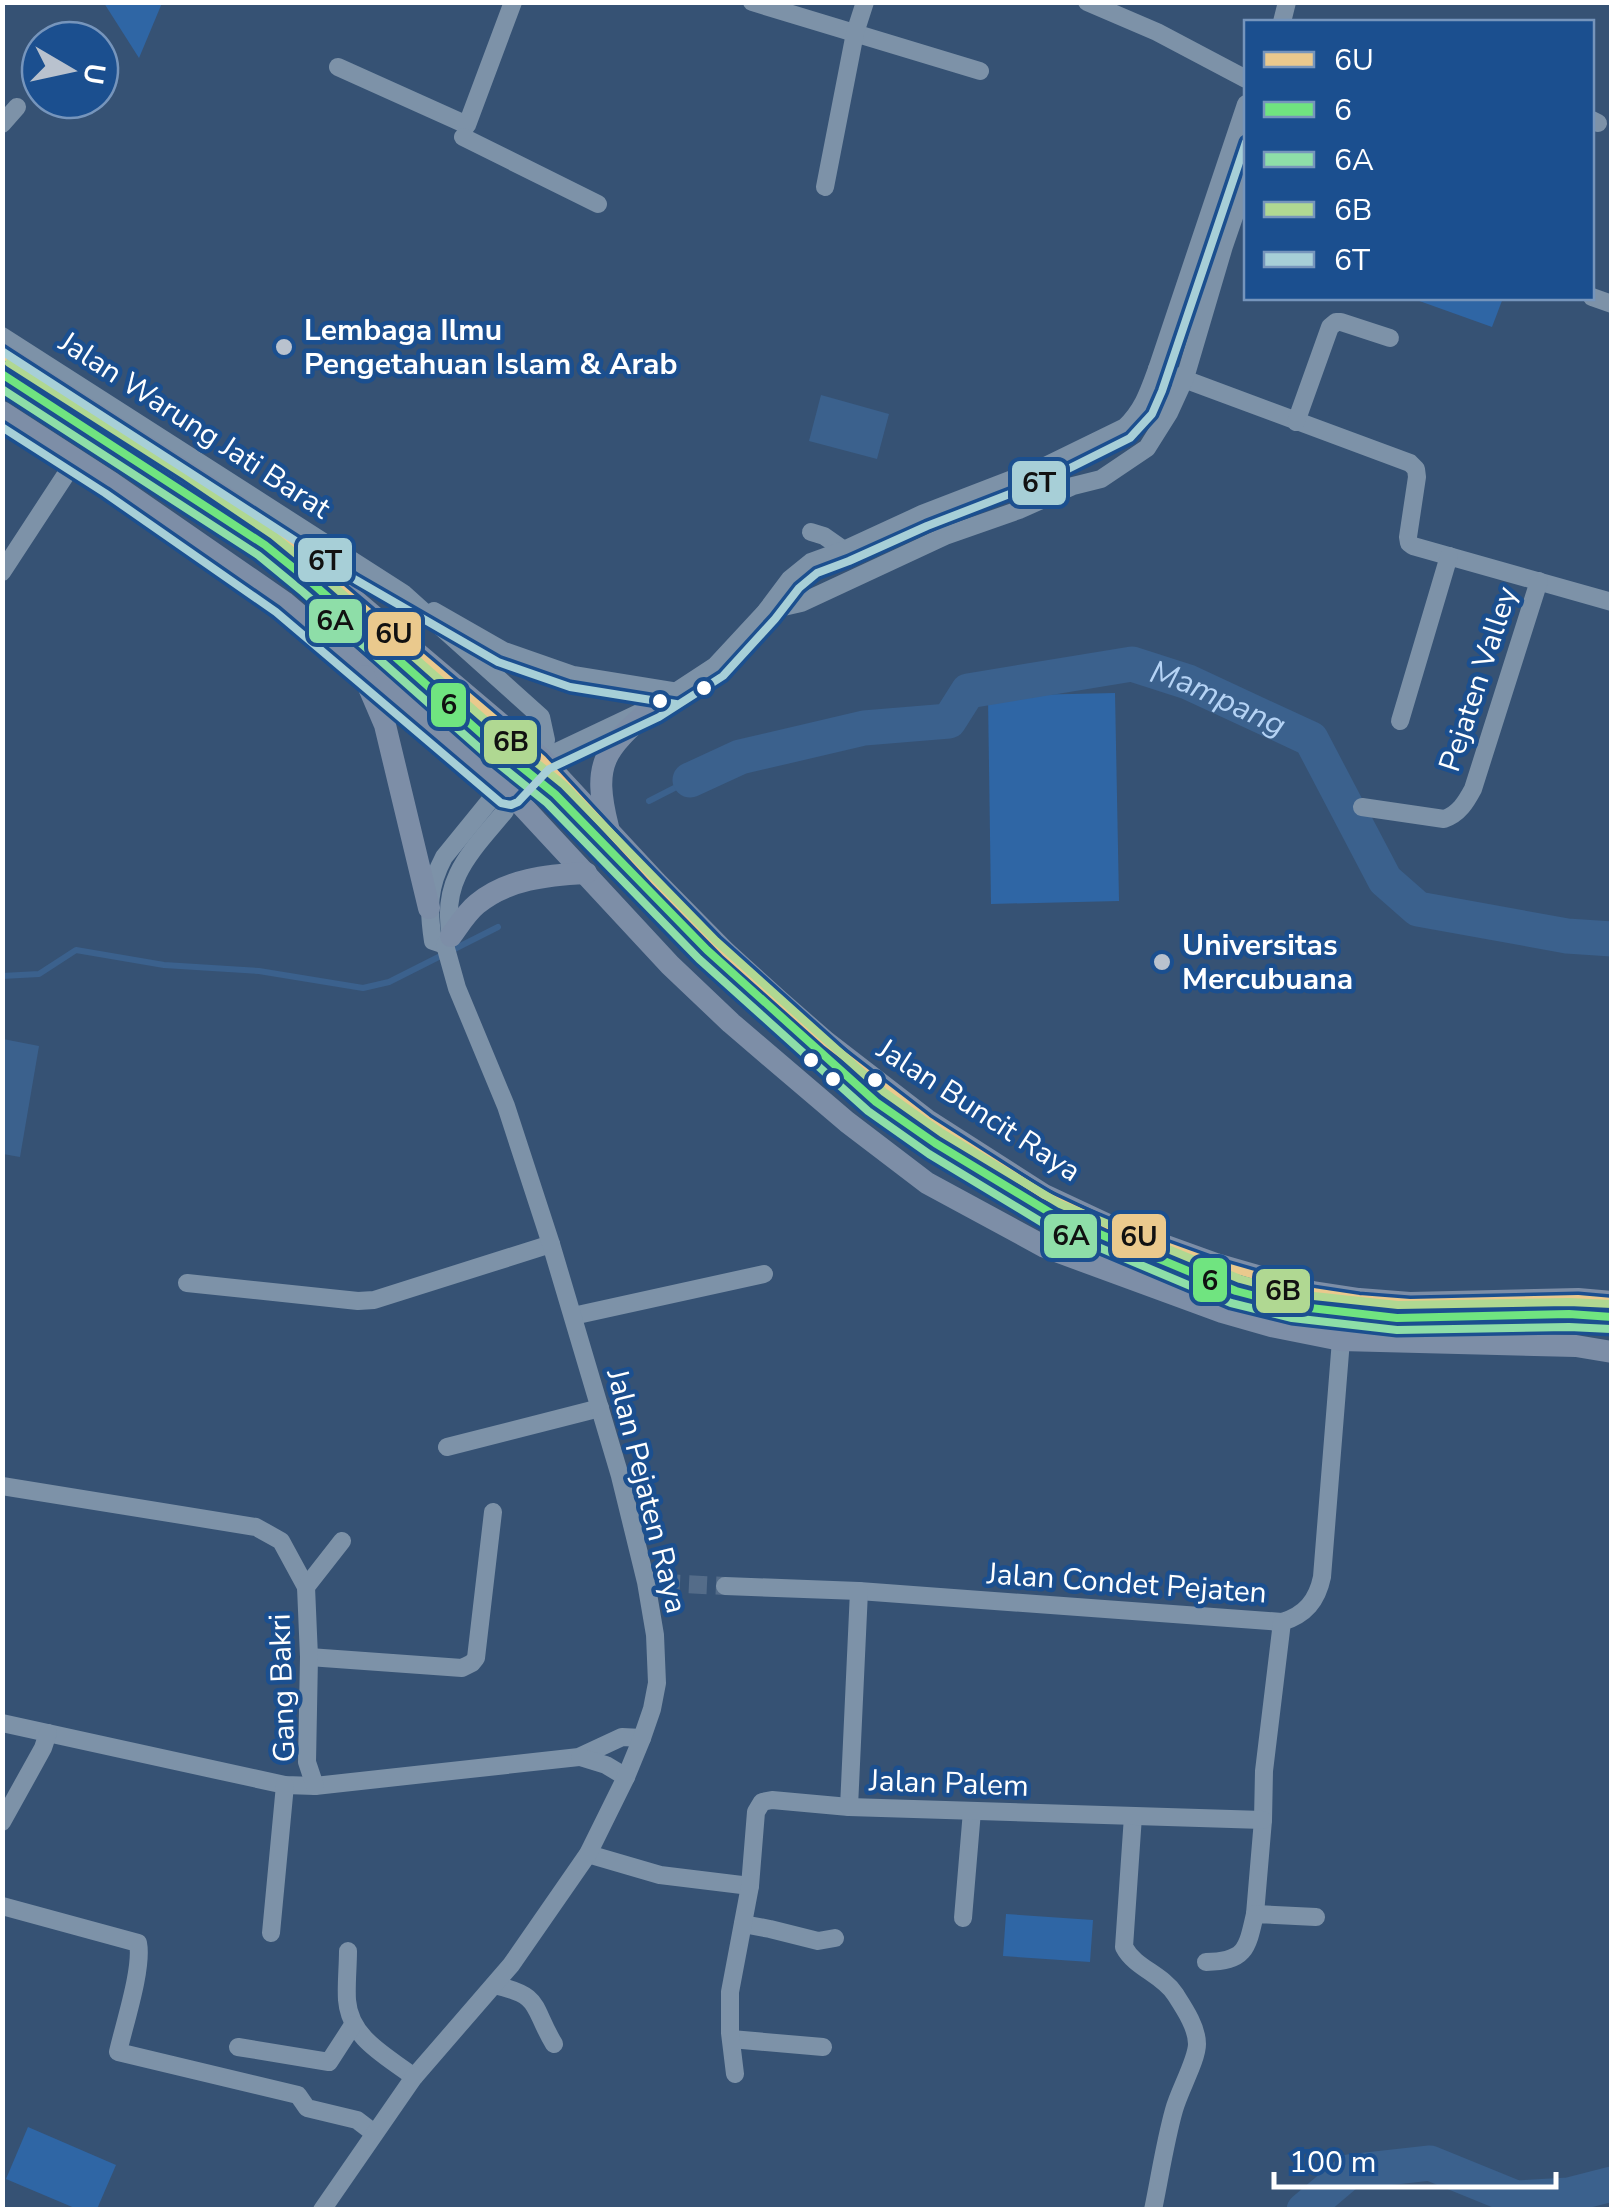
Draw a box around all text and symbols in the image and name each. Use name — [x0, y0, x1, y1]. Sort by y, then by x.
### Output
north arrow — [20, 20, 120, 120]
legend — [1244, 20, 1594, 300]
text: 6U — [1334, 40, 1374, 81]
text: U — [73, 61, 114, 87]
text: 6 — [1334, 90, 1352, 131]
text: 6A — [1334, 140, 1374, 181]
text: 6B — [1334, 190, 1372, 231]
text: 6T — [1334, 240, 1370, 281]
place label: Lembaga Ilmu Pengetahuan Islam & Arab — [304, 310, 678, 385]
street label: Jalan Warung Jati Barat — [50, 322, 339, 529]
marker: Lembaga Ilmu Pengetahuan Islam & Arab — [273, 336, 295, 358]
line badge: 6T — [1010, 459, 1068, 507]
text: 6T — [1022, 464, 1057, 502]
line badge: 6T — [296, 536, 354, 584]
text: 6T — [308, 542, 343, 580]
street label: Pejaten Valley — [1429, 581, 1528, 777]
line badge: 6A — [307, 597, 364, 645]
text: 6A — [316, 602, 354, 640]
line badge: 6U — [366, 610, 423, 658]
text: 6U — [375, 615, 413, 653]
water label: Mampang — [1145, 650, 1293, 747]
unlabelled marker — [694, 678, 714, 698]
line badge: 6 — [429, 681, 468, 729]
text: 6 — [441, 686, 457, 724]
unlabelled marker — [650, 691, 670, 711]
line badge: 6B — [482, 718, 539, 766]
text: 6B — [493, 723, 529, 761]
place label: Universitas Mercubuana — [1182, 925, 1353, 1000]
marker: Universitas Mercubuana — [1151, 951, 1173, 973]
street label: Jalan Buncit Raya — [868, 1029, 1089, 1192]
unlabelled marker — [801, 1050, 821, 1070]
unlabelled marker — [823, 1069, 843, 1089]
unlabelled marker — [865, 1070, 885, 1090]
line badge: 6A — [1042, 1212, 1099, 1260]
line badge: 6U — [1110, 1212, 1168, 1260]
text: 6A — [1052, 1217, 1090, 1255]
text: 6U — [1120, 1218, 1158, 1256]
line badge: 6 — [1191, 1256, 1229, 1304]
text: 6 — [1202, 1262, 1218, 1300]
line badge: 6B — [1254, 1267, 1312, 1315]
text: 6B — [1265, 1272, 1301, 1310]
street label: Jalan Pejaten Raya — [596, 1364, 697, 1617]
street label: Jalan Condet Pejaten — [985, 1553, 1268, 1614]
street label: Gang Bakri — [259, 1613, 306, 1763]
street label: Jalan Palem — [867, 1760, 1030, 1807]
scale bar — [1274, 2127, 1556, 2189]
text: 100 m — [1289, 2142, 1376, 2183]

